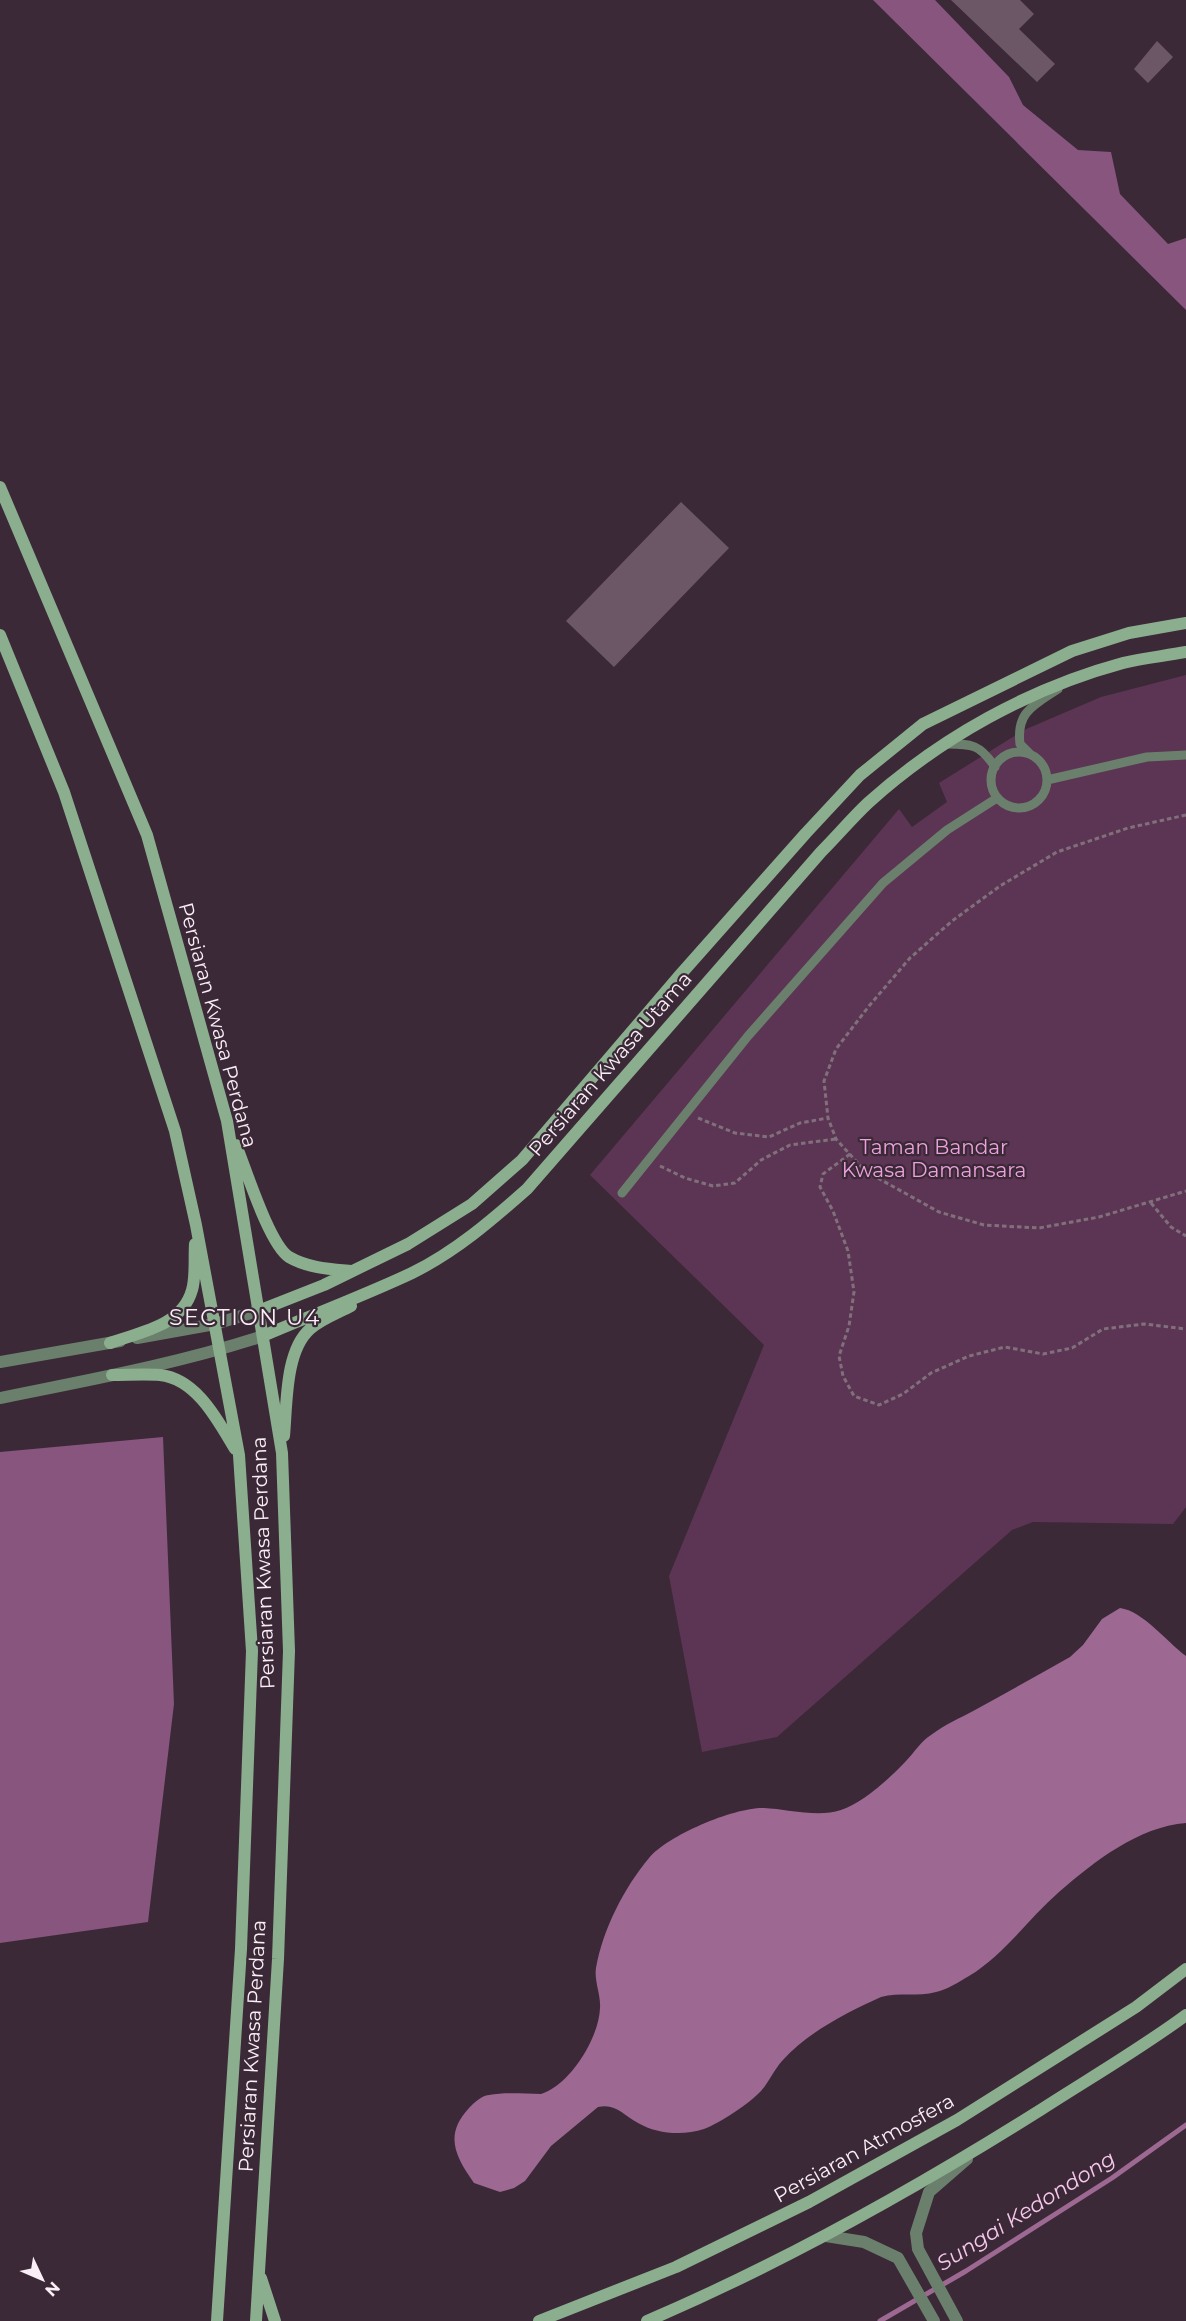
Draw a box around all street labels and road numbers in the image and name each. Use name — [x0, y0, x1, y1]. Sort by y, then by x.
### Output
street label: Persiaran Kwasa Perdana — [174, 900, 262, 1150]
street label: Persiaran Kwasa Utama — [523, 967, 697, 1161]
street label: Persiaran Kwasa Perdana — [247, 1436, 279, 1690]
street label: Persiaran Kwasa Perdana — [233, 1919, 271, 2173]
street label: Persiaran Atmosfera — [770, 2088, 958, 2208]

